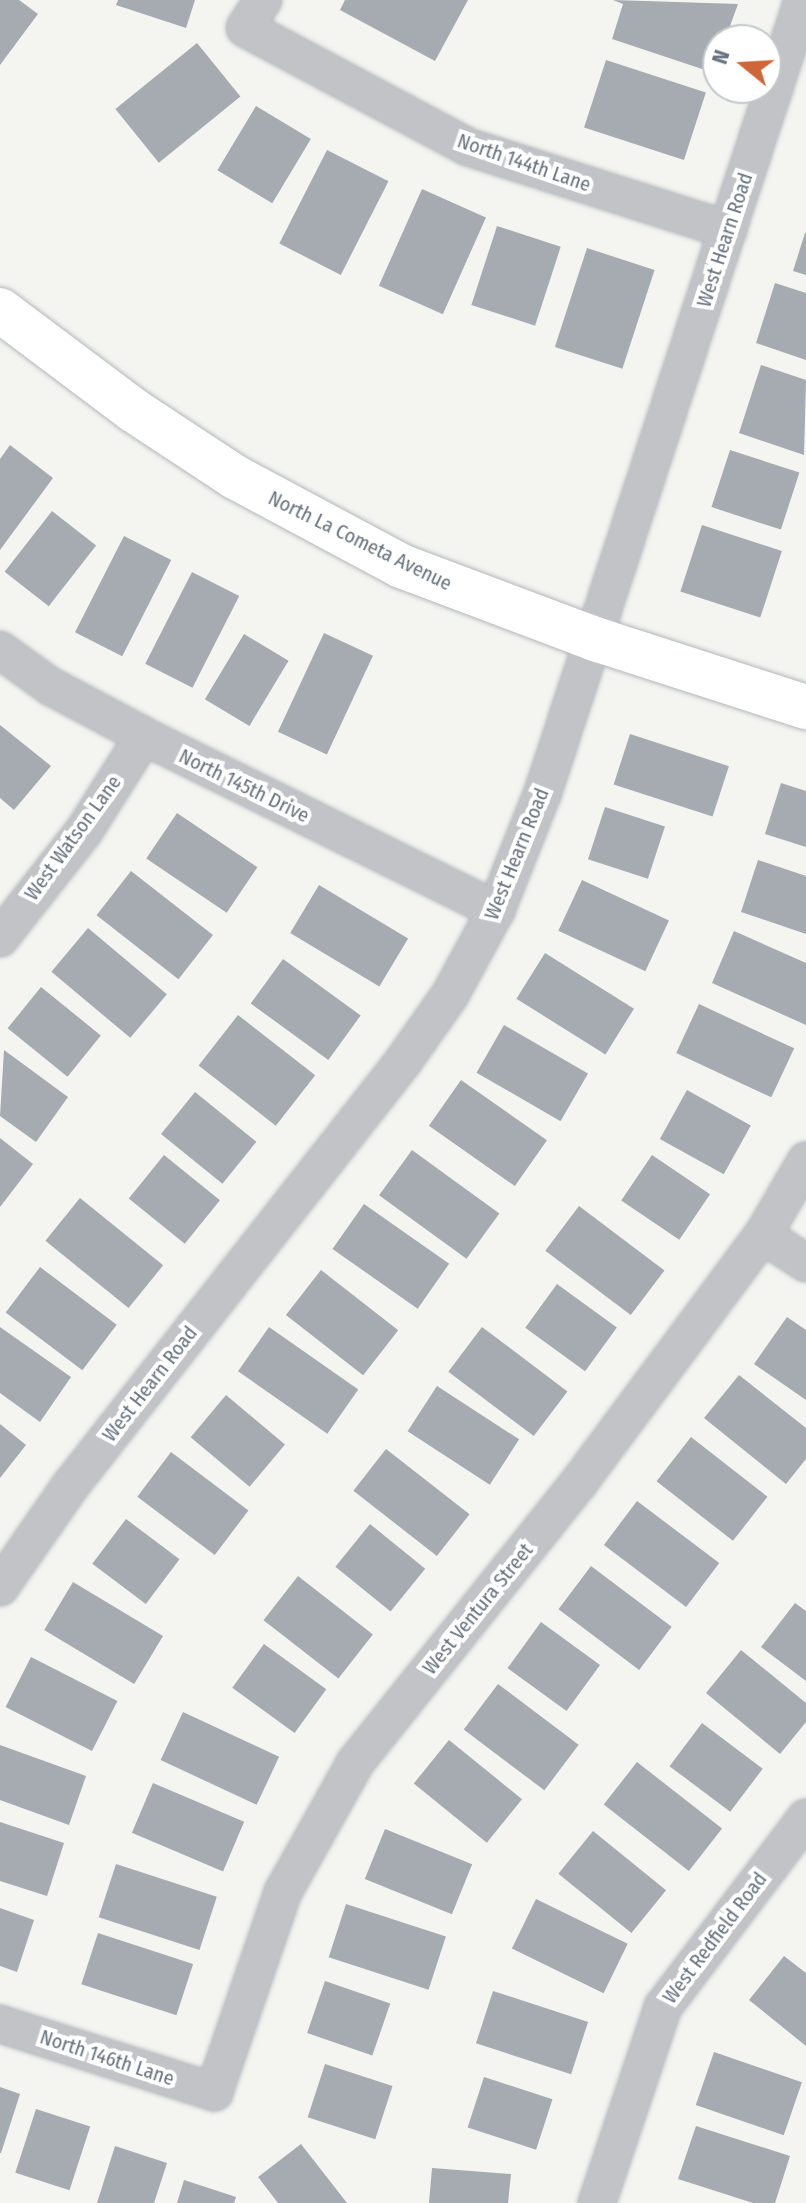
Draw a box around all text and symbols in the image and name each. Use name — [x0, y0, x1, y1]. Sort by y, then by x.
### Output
north arrow — [702, 24, 782, 104]
text: N — [706, 47, 735, 67]
street label: North 144th Lane — [454, 129, 594, 197]
street label: West Hearn Road — [692, 170, 758, 310]
street label: North La Cometa Avenue — [264, 486, 456, 596]
street label: North 145th Drive — [175, 744, 313, 828]
street label: West Watson Lane — [20, 771, 126, 905]
street label: West Hearn Road — [480, 785, 554, 923]
street label: West Hearn Road — [98, 1322, 202, 1446]
street label: West Ventura Street — [418, 1539, 538, 1679]
street label: West Redfield Road — [658, 1868, 772, 2008]
street label: North 146th Lane — [37, 2025, 177, 2091]

